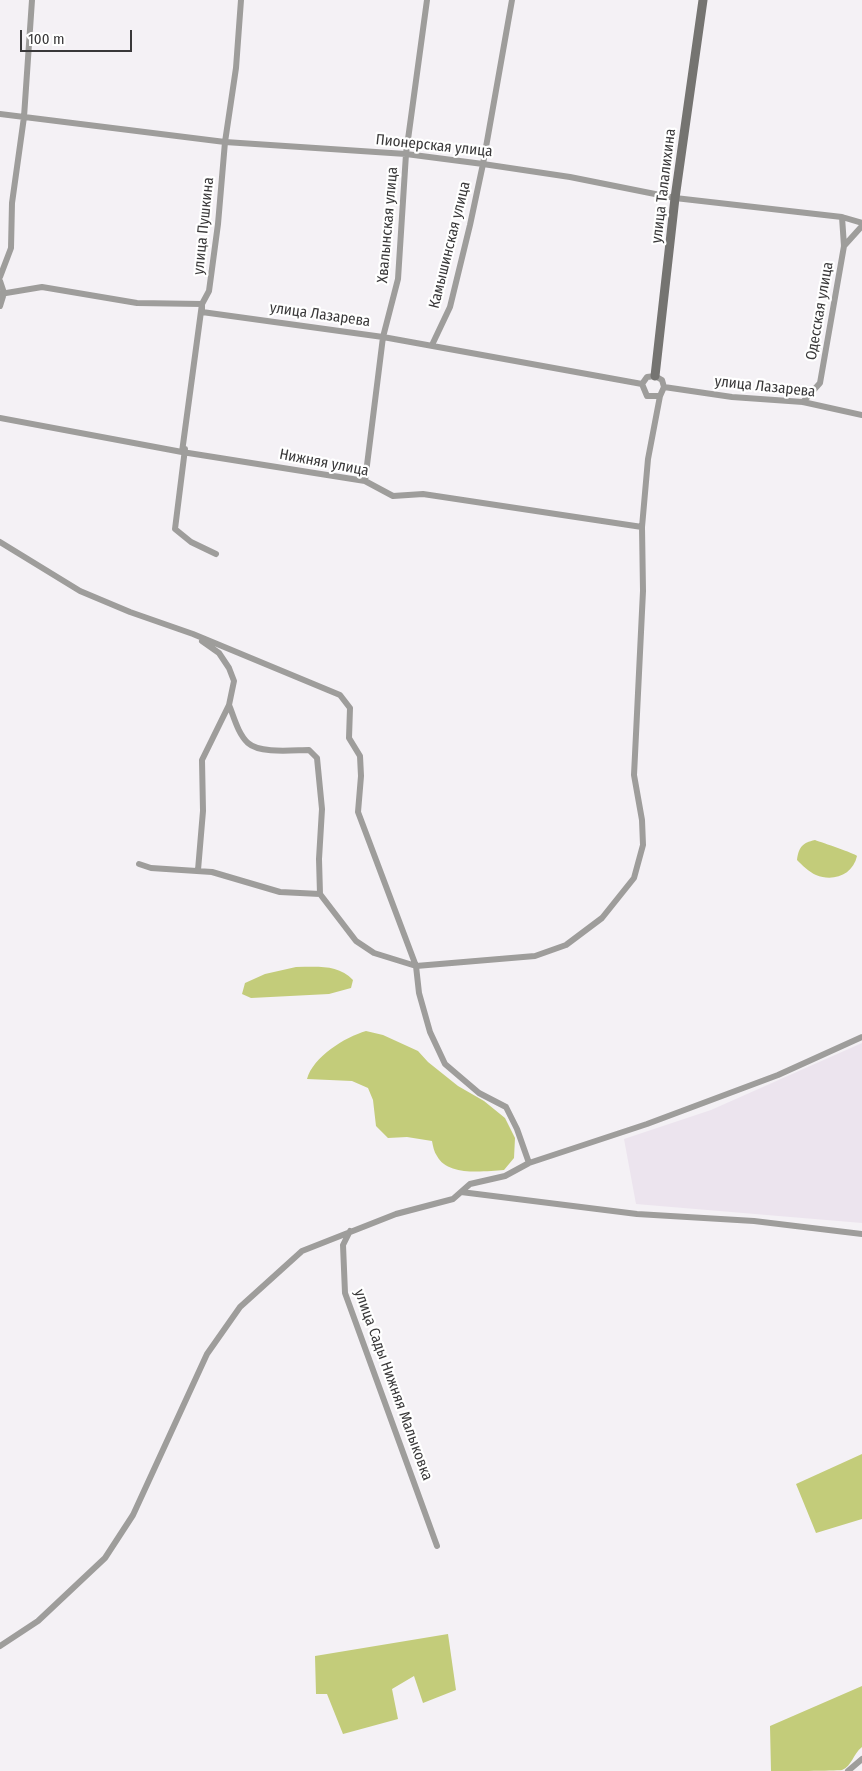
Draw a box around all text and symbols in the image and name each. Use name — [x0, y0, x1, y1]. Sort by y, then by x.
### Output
scale bar — [22, 20, 135, 52]
text: 100 m — [28, 30, 65, 48]
street label: улица Талалихина — [648, 128, 680, 244]
street label: Пионерская улица — [375, 131, 493, 161]
street label: Хвалынская улица — [374, 166, 402, 284]
street label: улица Пушкина — [190, 176, 218, 276]
street label: Камышинская улица — [426, 180, 474, 310]
street label: Одесская улица — [802, 260, 838, 362]
street label: улица Лазарева — [269, 299, 371, 331]
street label: улица Лазарева — [714, 373, 816, 401]
street label: Нижняя улица — [278, 446, 370, 480]
street label: улица Сады Нижняя Малыковка — [350, 1287, 436, 1483]

